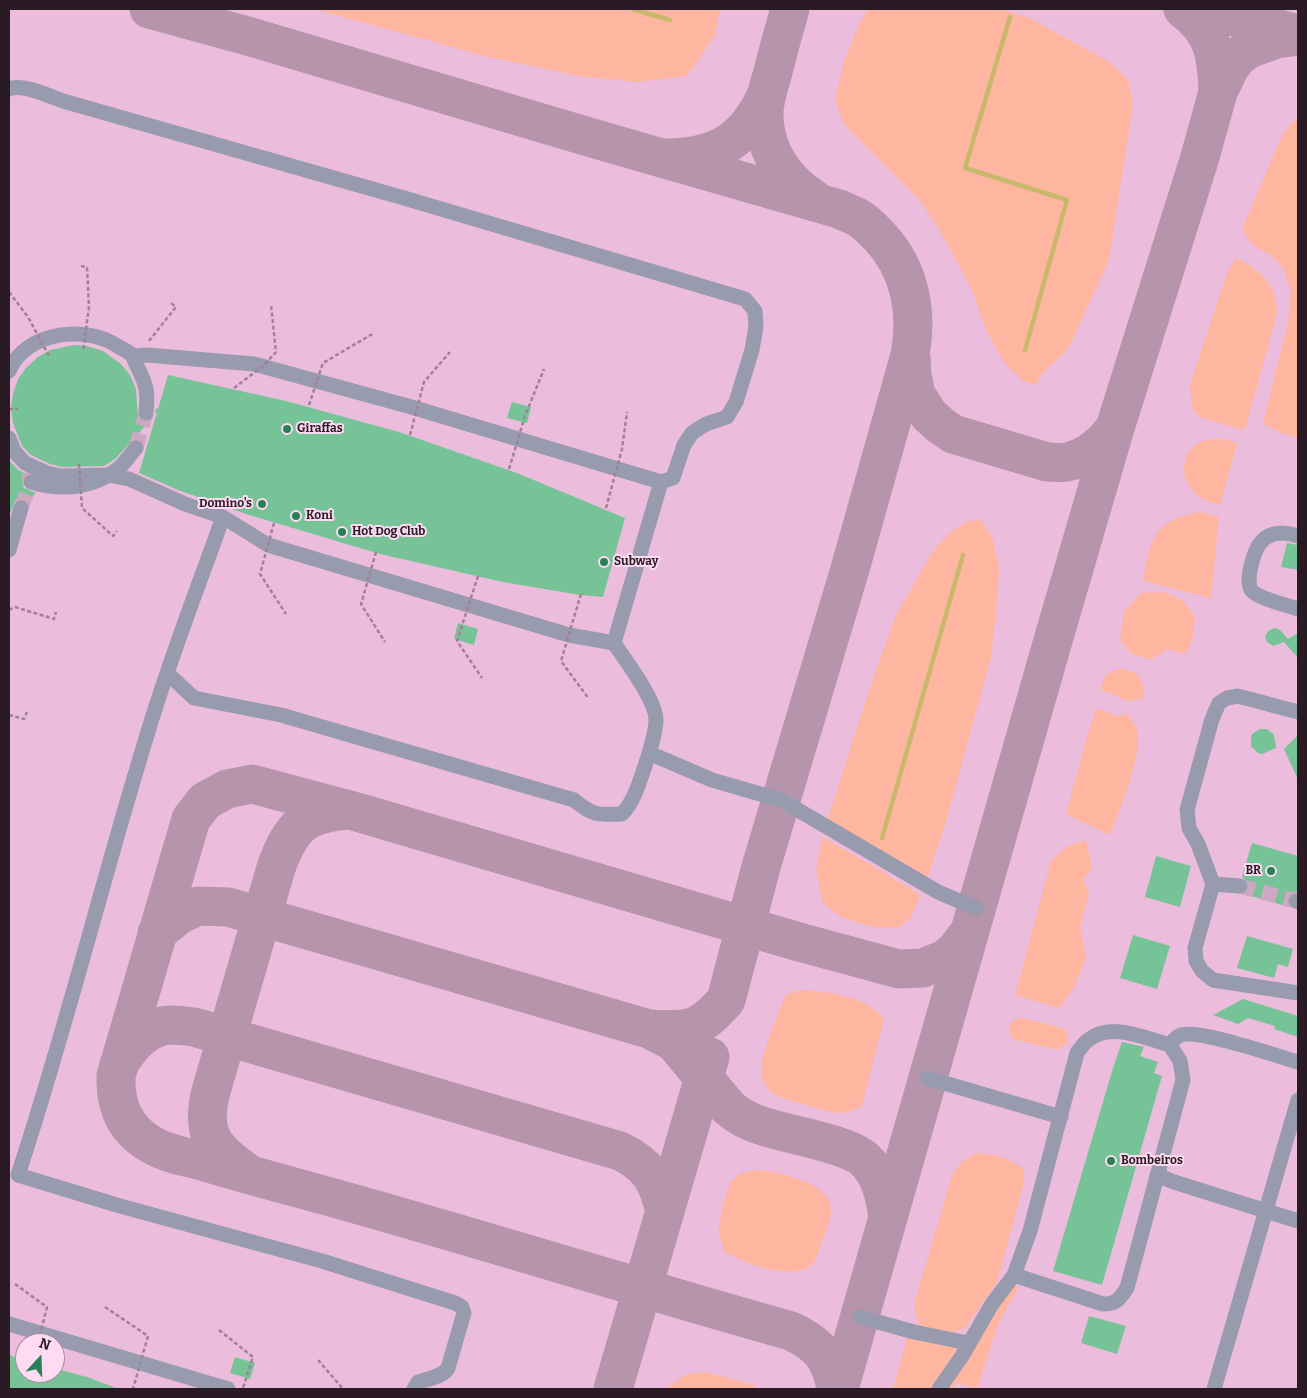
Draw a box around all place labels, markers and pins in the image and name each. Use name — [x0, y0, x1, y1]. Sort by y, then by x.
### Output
place label: Giraffas — [297, 422, 343, 436]
marker: Giraffas — [281, 423, 293, 435]
place label: Domino's — [199, 497, 252, 511]
marker: Domino's — [256, 498, 268, 510]
place label: Koni — [306, 509, 333, 523]
marker: Koni — [290, 510, 302, 522]
place label: Hot Dog Club — [352, 525, 425, 539]
marker: Hot Dog Club — [336, 526, 348, 538]
place label: Subway — [614, 555, 658, 569]
marker: Subway — [598, 556, 610, 568]
place label: BR — [1245, 864, 1261, 878]
marker: BR — [1265, 865, 1277, 877]
place label: Bombeiros — [1121, 1154, 1183, 1168]
marker: Bombeiros — [1105, 1155, 1117, 1167]

